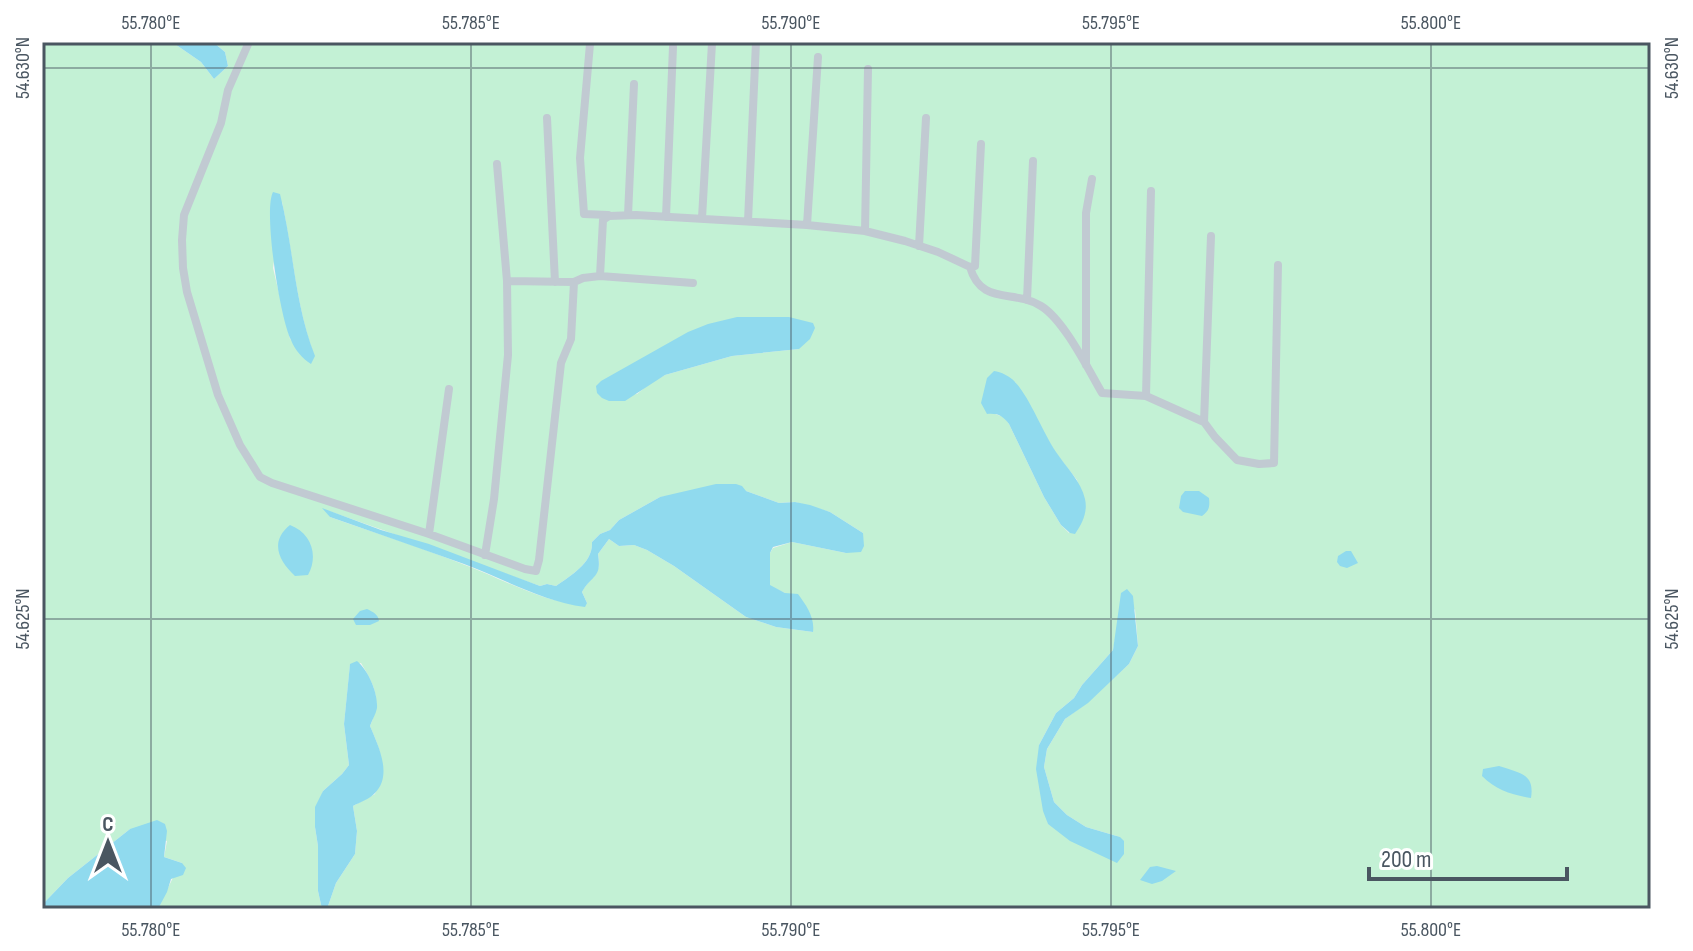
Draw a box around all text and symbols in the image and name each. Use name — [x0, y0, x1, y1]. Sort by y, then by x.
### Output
text: 55.780°E — [122, 11, 180, 35]
text: 55.785°E — [442, 11, 500, 35]
text: 55.790°E — [761, 11, 821, 35]
text: 55.795°E — [1082, 11, 1140, 35]
text: 55.800°E — [1401, 11, 1461, 35]
text: 54.630°N — [11, 37, 35, 99]
text: 54.630°N — [1660, 37, 1684, 99]
text: 54.625°N — [11, 588, 35, 650]
text: 54.625°N — [1660, 588, 1684, 650]
north arrow — [68, 803, 148, 883]
text: С — [102, 811, 114, 838]
scale bar — [1369, 831, 1567, 881]
text: 200 m — [1381, 845, 1432, 874]
text: 55.780°E — [122, 918, 180, 942]
text: 55.785°E — [442, 918, 500, 942]
text: 55.790°E — [761, 918, 821, 942]
text: 55.795°E — [1082, 918, 1140, 942]
text: 55.800°E — [1401, 918, 1461, 942]

